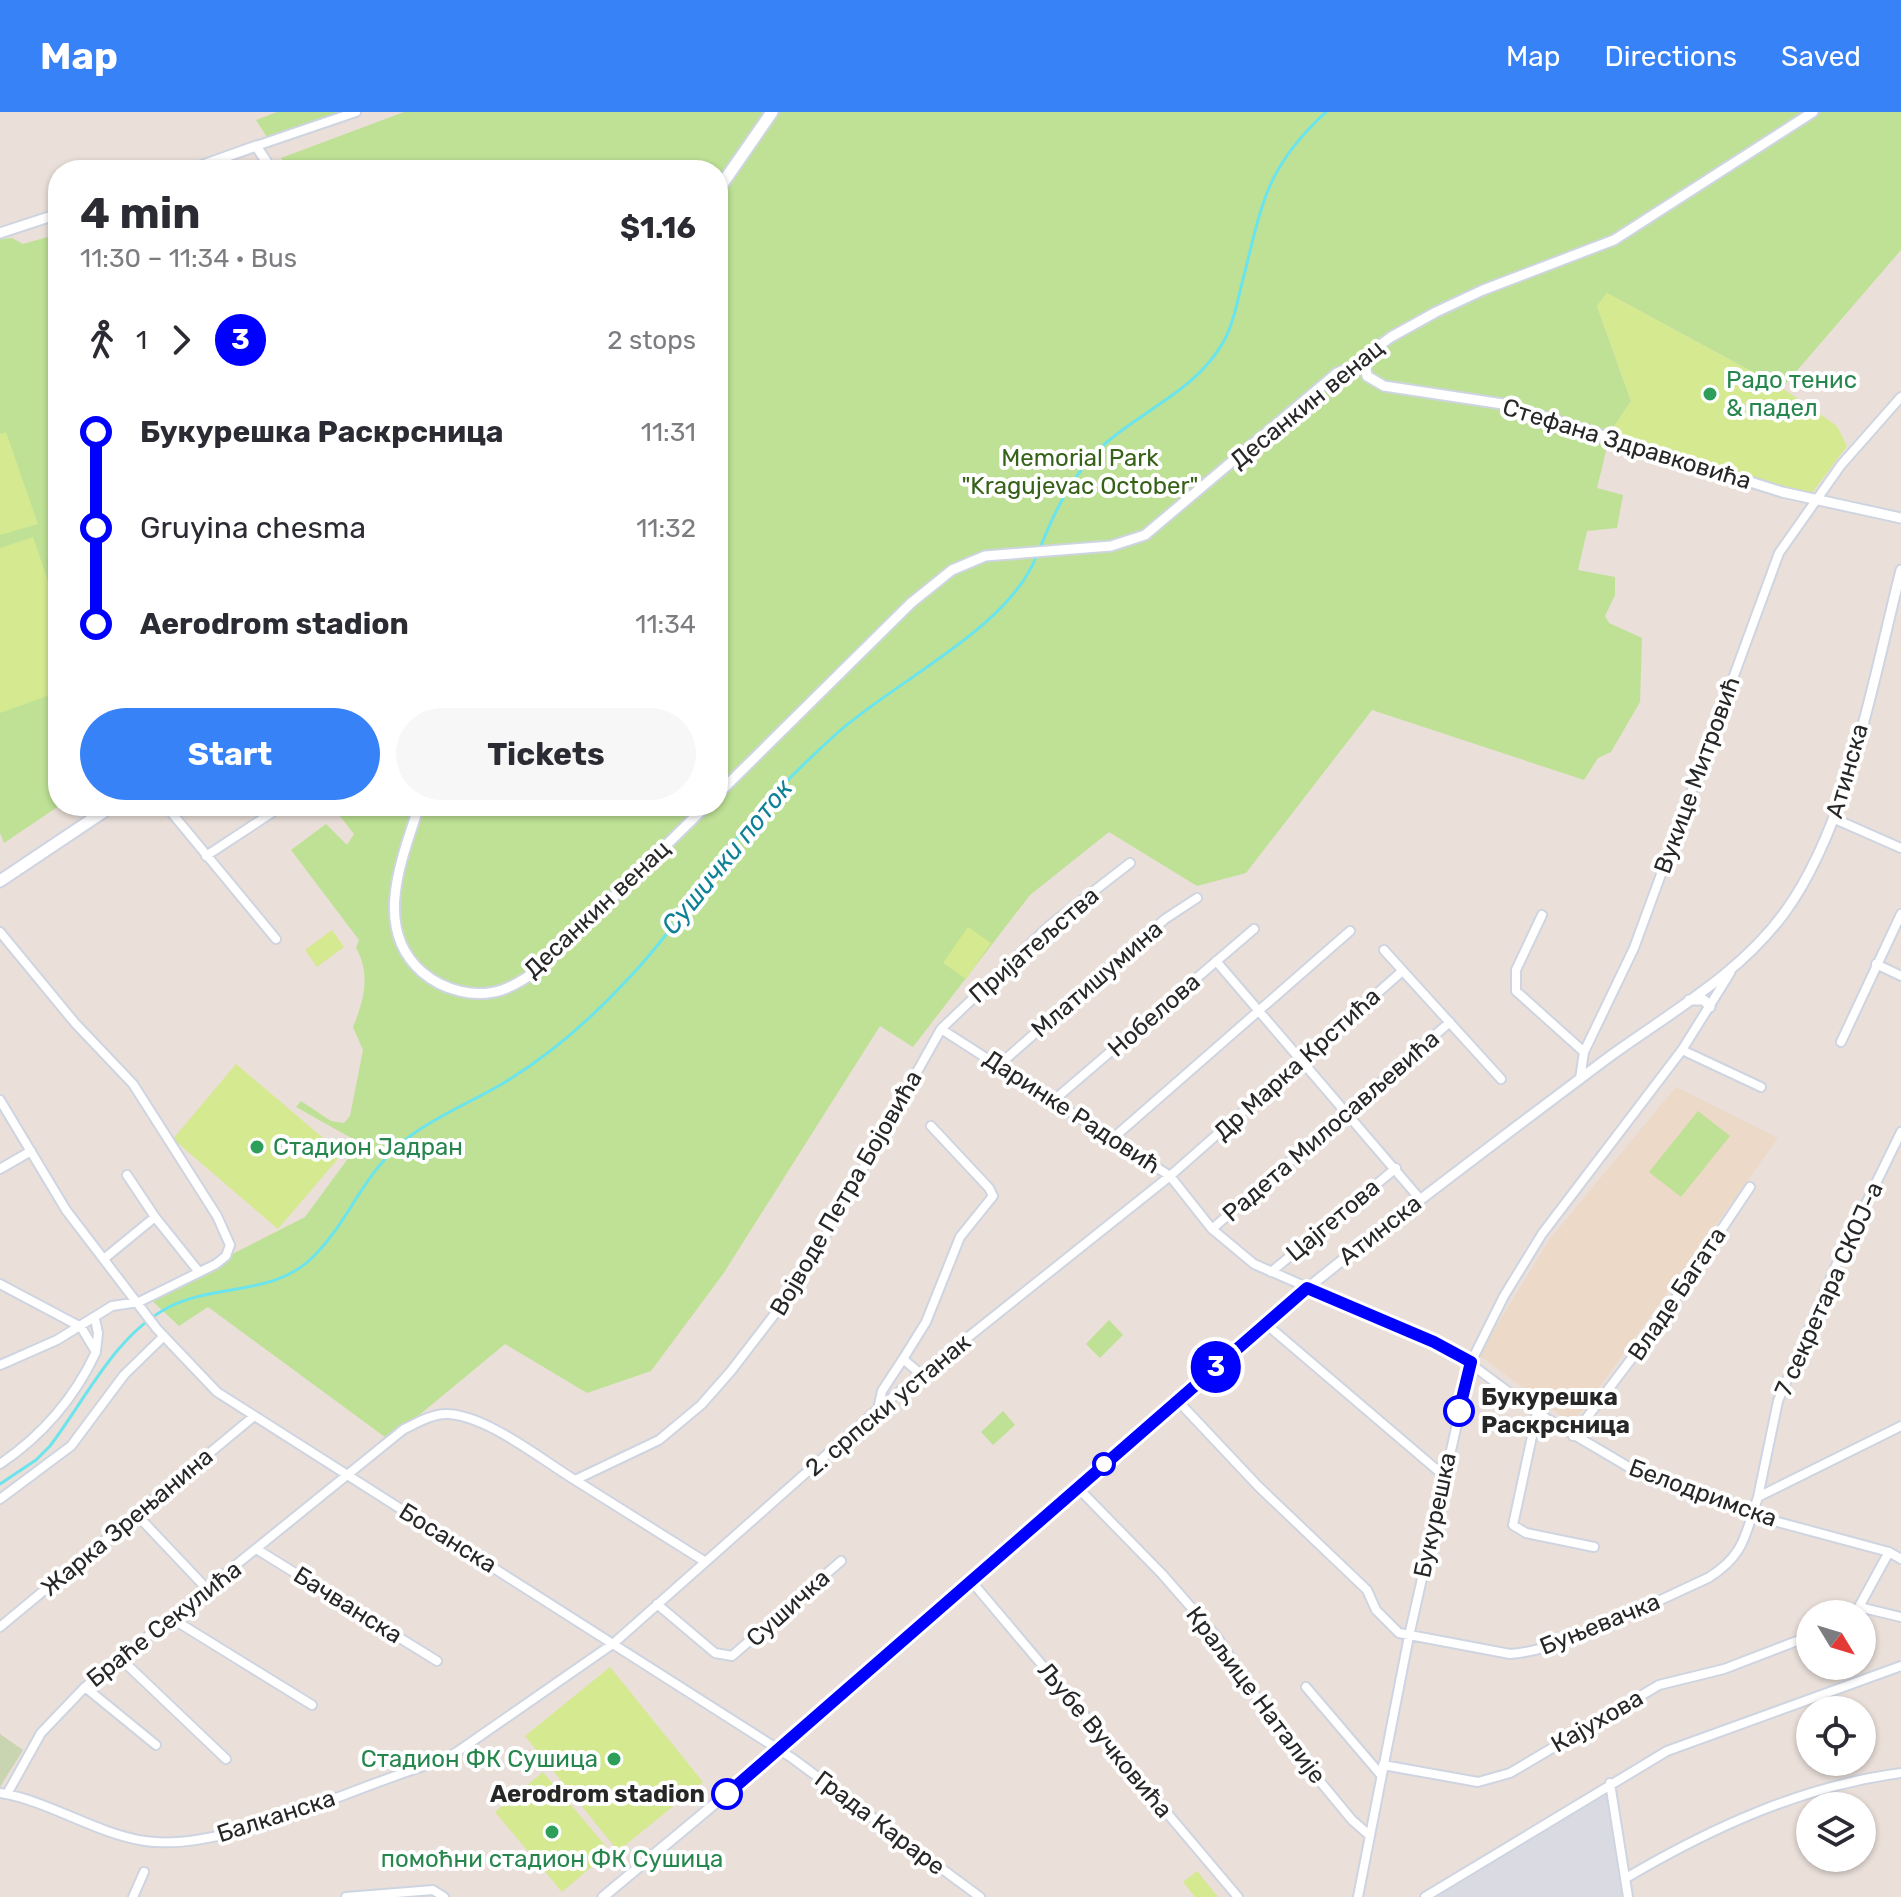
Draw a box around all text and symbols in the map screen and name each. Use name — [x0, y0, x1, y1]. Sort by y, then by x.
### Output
text: Map — [40, 33, 118, 79]
text: Map — [1506, 40, 1560, 73]
text: Directions — [1604, 40, 1737, 73]
text: Saved — [1781, 40, 1861, 73]
text: 4 min — [80, 187, 201, 239]
text: $1.16 — [620, 210, 696, 246]
text: 11:30 – 11:34 · Bus — [80, 243, 297, 274]
icon: walk — [80, 318, 124, 362]
icon: forward — [159, 318, 203, 362]
text: 3 — [231, 323, 250, 356]
text: 1 — [136, 325, 147, 356]
text: 2 stops — [607, 325, 696, 356]
street label: Десанкин венац — [1225, 334, 1389, 474]
place label: Радо тенис & падел — [1726, 366, 1857, 422]
marker: Радо тенис & падел — [1701, 385, 1719, 403]
street label: Стефана Здравковића — [1499, 393, 1755, 495]
text: Букурешка Раскрсница — [140, 414, 504, 450]
text: 11:31 — [641, 417, 696, 448]
park label: Memorial Park "Kragujevac October" — [961, 444, 1199, 500]
text: Gruyina chesma — [140, 510, 366, 546]
text: 11:32 — [636, 513, 696, 544]
text: Aerodrom stadion — [140, 606, 409, 642]
text: 11:34 — [635, 609, 696, 640]
street label: Вукице Митровић — [1648, 673, 1746, 877]
button: Start — [80, 708, 380, 800]
button: Tickets — [396, 708, 696, 800]
street label: Атинска — [1820, 721, 1874, 821]
water label: Сушички поток — [655, 773, 799, 941]
street label: Десанкин венац — [518, 834, 676, 984]
street label: Пријатељства — [964, 881, 1104, 1009]
street label: Млатишумина — [1026, 915, 1168, 1043]
street label: Нобелова — [1102, 967, 1206, 1063]
street label: Др Марка Крстића — [1208, 982, 1386, 1146]
street label: Радета Милосављевића — [1217, 1024, 1445, 1228]
street label: Даринке Радовић — [978, 1044, 1166, 1180]
street label: Војводе Петра Бојовића — [764, 1065, 928, 1321]
place label: Стадион Јадран — [273, 1133, 463, 1161]
marker: Стадион Јадран — [248, 1138, 266, 1156]
street label: Цајгетова — [1281, 1173, 1385, 1267]
street label: 7 секретара СКОЈ-а — [1769, 1178, 1889, 1400]
street label: Атинска — [1333, 1189, 1427, 1271]
street label: Владе Багата — [1622, 1222, 1732, 1366]
street label: 2. српски устанак — [800, 1328, 976, 1482]
line badge: 3 — [1190, 1341, 1242, 1393]
text: 3 — [1207, 1350, 1225, 1383]
place label: Букурешка Раскрсница — [1481, 1383, 1630, 1439]
marker: Букурешка Раскрсница — [1444, 1396, 1474, 1426]
street label: Жарка Зрењанина — [36, 1442, 218, 1602]
street label: Букурешка — [1408, 1450, 1462, 1580]
unlabelled marker — [1093, 1453, 1115, 1475]
street label: Белодримска — [1625, 1453, 1781, 1533]
street label: Босанска — [394, 1497, 502, 1579]
street label: Браће Секулића — [81, 1555, 247, 1693]
street label: Бачванска — [289, 1561, 407, 1649]
street label: Сушичка — [741, 1563, 835, 1653]
street label: Буњевачка — [1536, 1587, 1664, 1661]
north arrow — [1796, 1600, 1876, 1680]
map controls — [1796, 1600, 1876, 1872]
street label: Краљице Наталије — [1180, 1601, 1332, 1789]
street label: Љубе Вучковића — [1032, 1657, 1178, 1823]
street label: Кајухова — [1546, 1684, 1648, 1758]
button: locate — [1796, 1696, 1876, 1776]
place label: Стадион ФК Сушица — [361, 1745, 598, 1773]
marker: Стадион ФК Сушица — [605, 1750, 623, 1768]
street label: Града Караре — [809, 1765, 951, 1881]
marker: Aerodrom stadion — [712, 1779, 742, 1809]
place label: Aerodrom stadion — [490, 1780, 705, 1808]
street label: Балканска — [213, 1784, 339, 1848]
button: layers — [1796, 1792, 1876, 1872]
marker: помоћни стадион ФК Сушица — [543, 1823, 561, 1841]
place label: помоћни стадион ФК Сушица — [381, 1845, 723, 1873]

